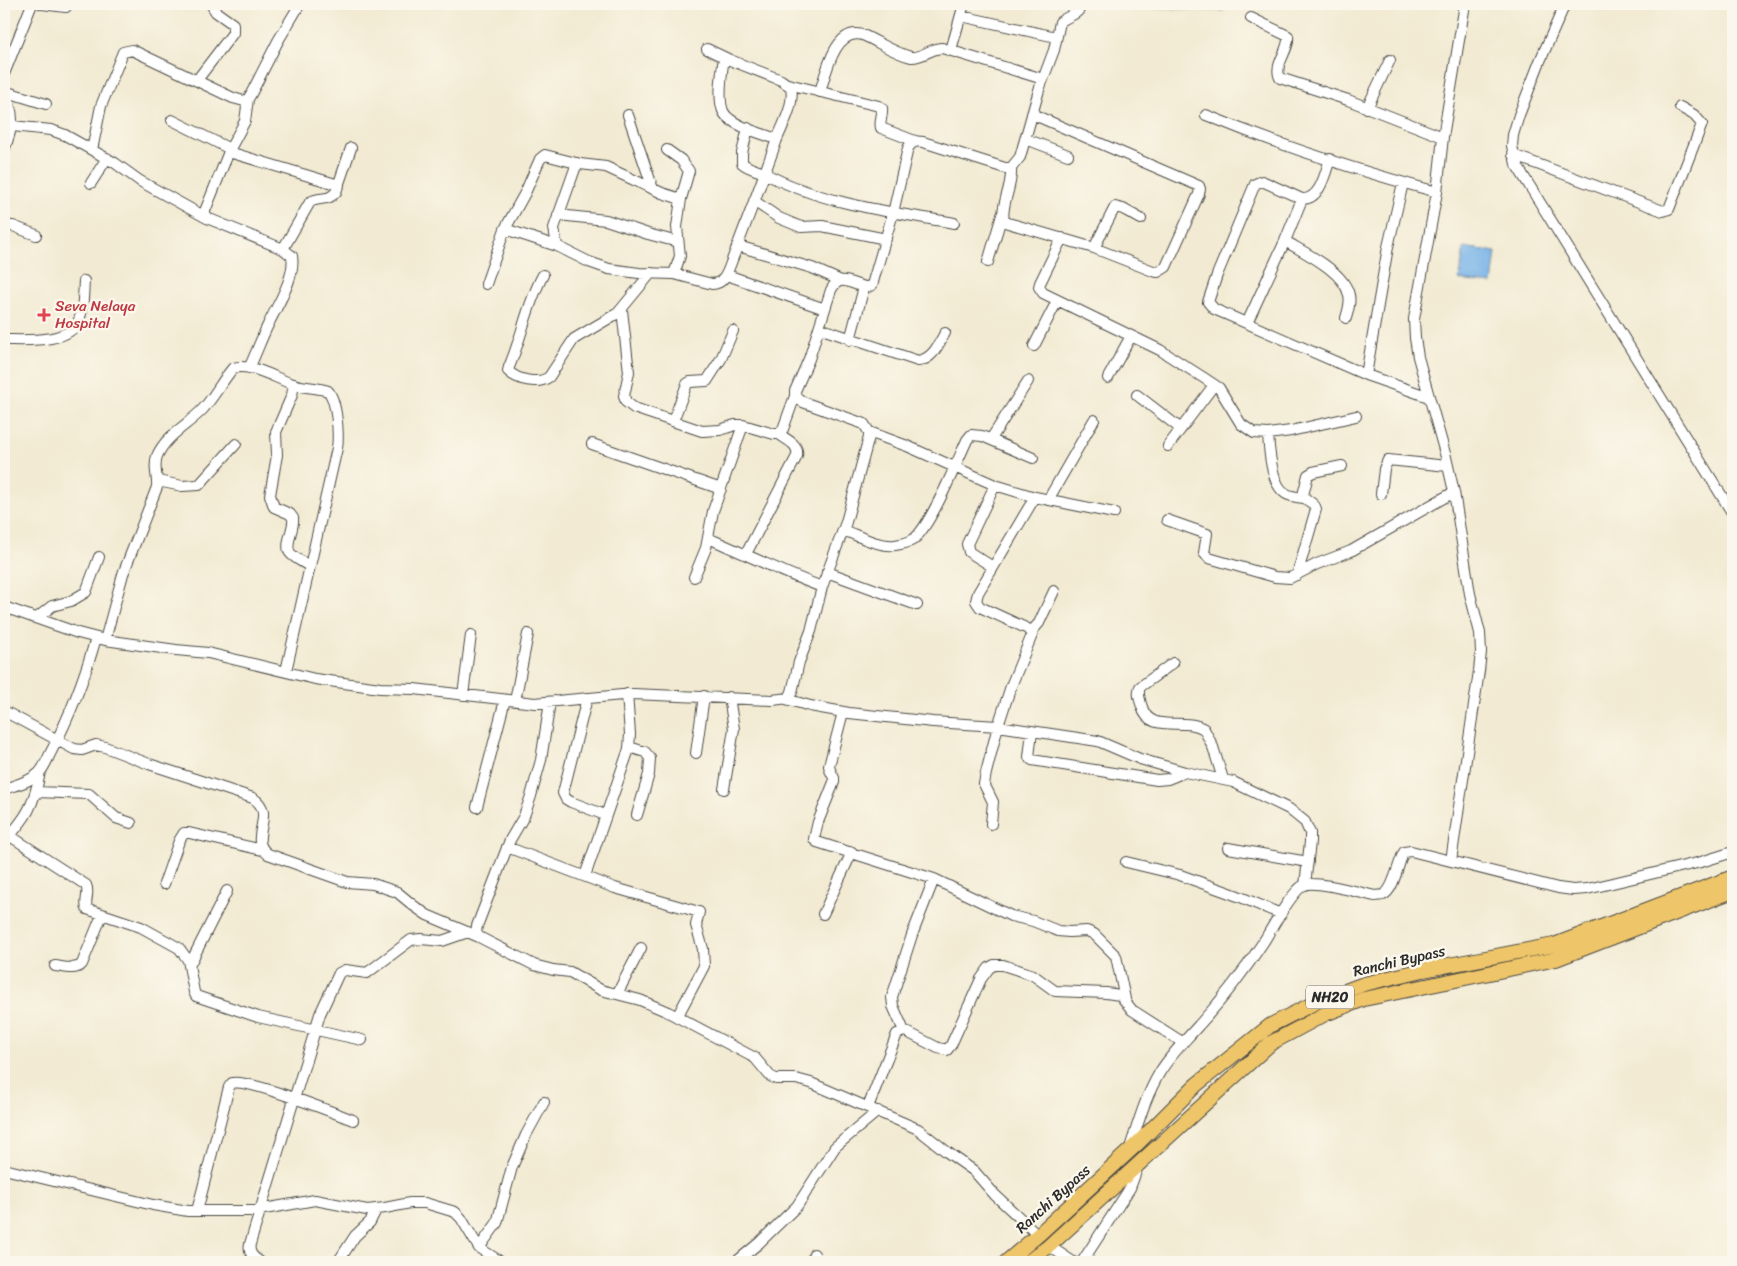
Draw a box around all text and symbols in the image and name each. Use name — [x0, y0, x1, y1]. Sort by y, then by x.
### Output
place label: Seva Nelaya Hospital — [55, 293, 136, 336]
marker: Seva Nelaya Hospital — [37, 308, 51, 322]
street label: Ranchi Bypass — [1350, 938, 1448, 984]
road number: NH20 — [1306, 986, 1354, 1009]
street label: Ranchi Bypass — [1009, 1158, 1097, 1240]

